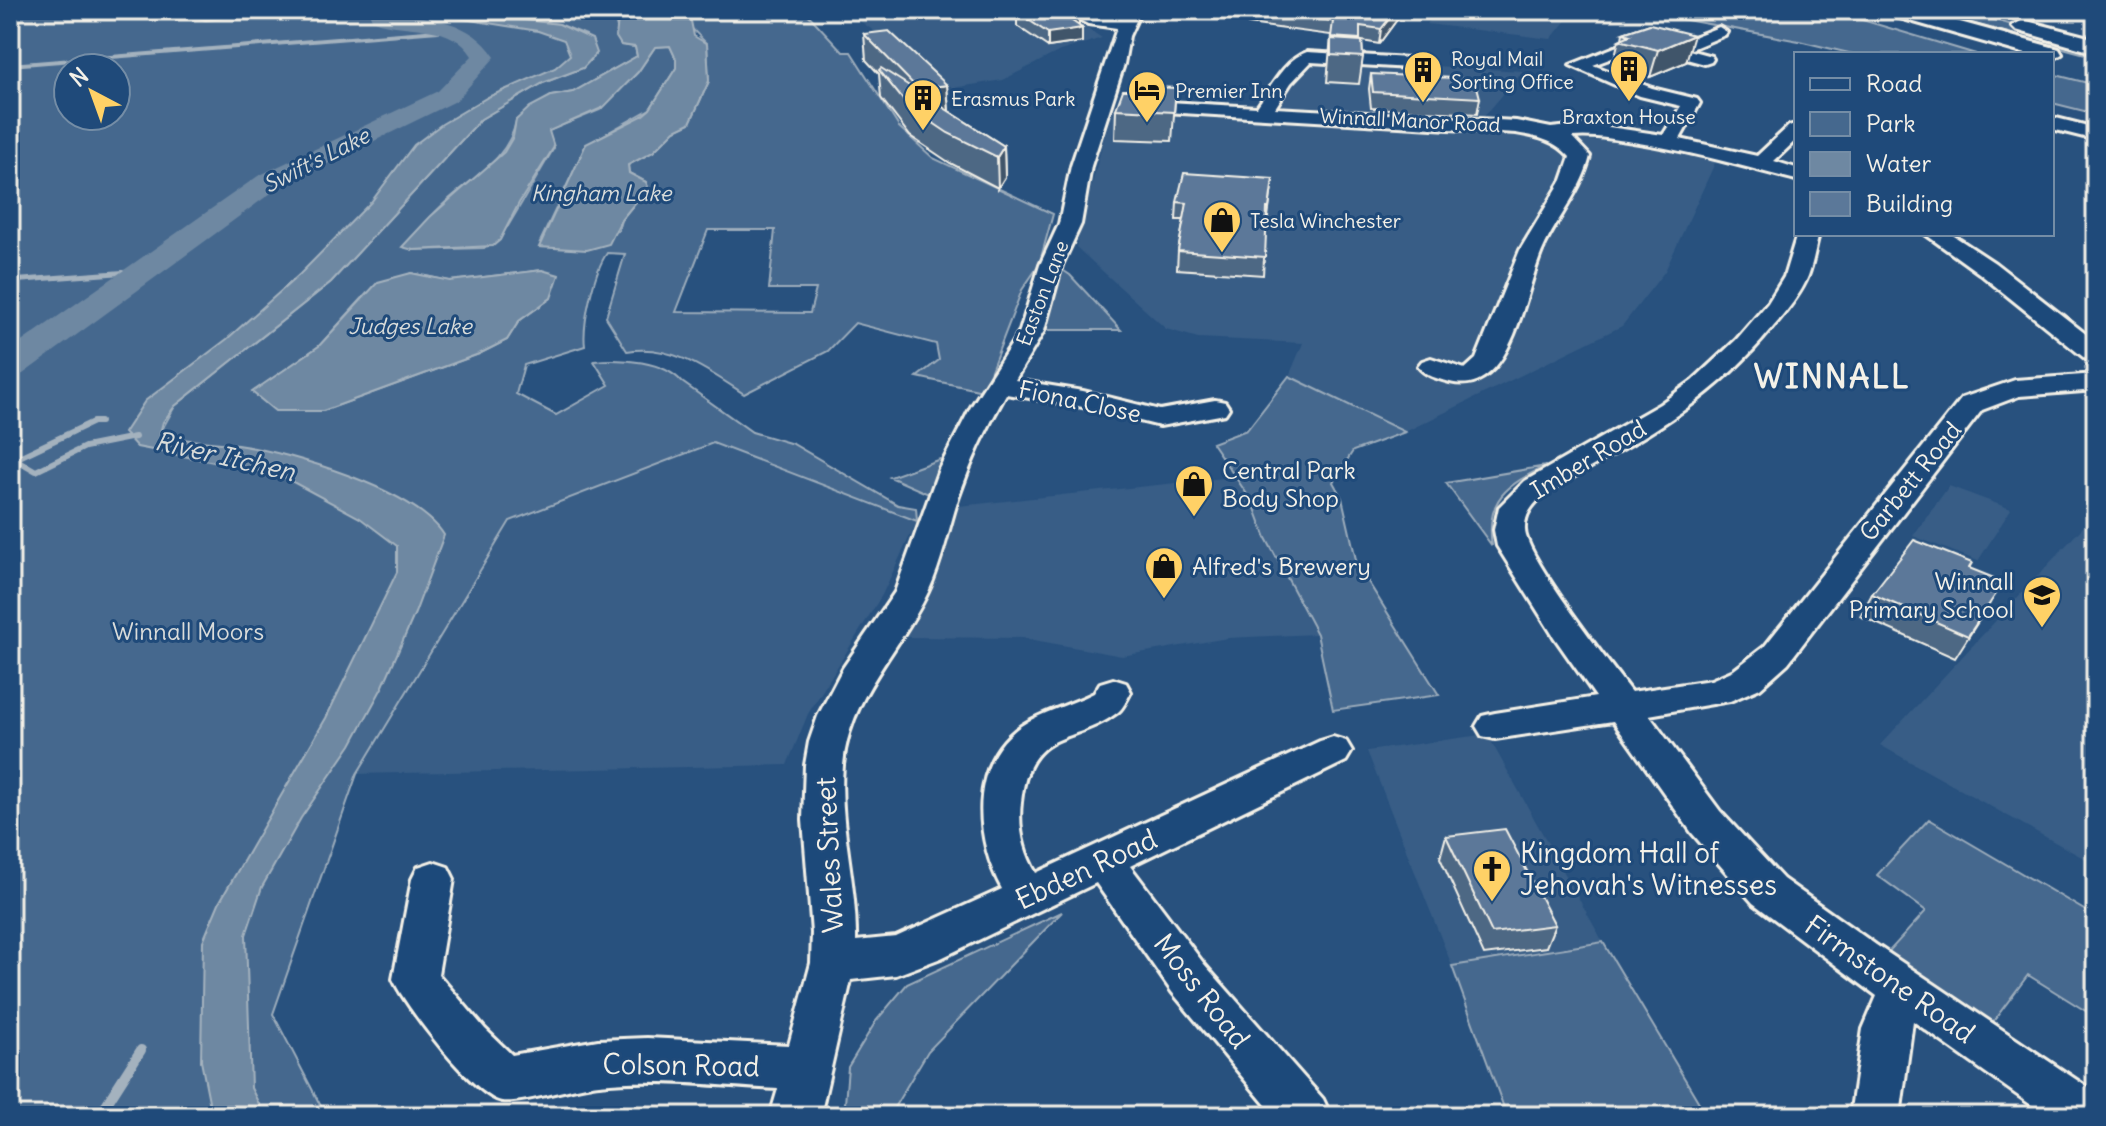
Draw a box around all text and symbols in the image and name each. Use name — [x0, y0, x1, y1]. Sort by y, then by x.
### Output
place label: Royal Mail Sorting Office — [1451, 46, 1574, 94]
building icon: Braxton House — [1608, 48, 1650, 103]
building icon: Royal Mail Sorting Office — [1402, 49, 1444, 104]
north arrow — [52, 52, 132, 132]
legend — [1794, 52, 2054, 236]
text: N — [64, 61, 94, 92]
text: Road — [1866, 68, 1922, 98]
hotel icon: Premier Inn — [1126, 69, 1168, 124]
building icon: Erasmus Park — [902, 77, 944, 132]
place label: Premier Inn — [1175, 78, 1283, 103]
place label: Erasmus Park — [951, 86, 1075, 111]
street label: Winnall Manor Road — [1319, 103, 1501, 137]
place label: Braxton House — [1562, 104, 1696, 129]
text: Park — [1866, 108, 1916, 138]
water label: Swift's Lake — [258, 120, 376, 199]
text: Water — [1866, 148, 1931, 178]
water label: Kingham Lake — [531, 179, 673, 207]
text: Building — [1866, 188, 1953, 218]
shop icon: Tesla Winchester — [1201, 199, 1243, 254]
place label: Tesla Winchester — [1250, 208, 1401, 233]
street label: Easton Lane — [1010, 237, 1074, 349]
water label: Judges Lake — [348, 312, 474, 340]
district label: WINNALL — [1754, 356, 1910, 397]
street label: Fiona Close — [1016, 373, 1144, 429]
street label: Imber Road — [1525, 413, 1651, 505]
street label: Garbett Road — [1853, 415, 1967, 547]
water label: River Itchen — [152, 424, 299, 488]
place label: Central Park Body Shop — [1222, 455, 1356, 513]
shop icon: Central Park Body Shop — [1173, 463, 1215, 518]
shop icon: Alfred's Brewery — [1143, 545, 1185, 600]
place label: Alfred's Brewery — [1192, 551, 1371, 581]
place label: Winnall Primary School — [1849, 566, 2014, 624]
school or university icon: Winnall Primary School — [2021, 574, 2063, 629]
park label: Winnall Moors — [112, 616, 264, 646]
street label: Wales Street — [807, 776, 851, 934]
street label: Ebden Road — [1010, 821, 1162, 917]
place label: Kingdom Hall of Jehovah's Witnesses — [1520, 835, 1777, 903]
church icon: Kingdom Hall of Jehovah's Witnesses — [1471, 848, 1513, 903]
street label: Firmstone Road — [1798, 907, 1982, 1051]
street label: Moss Road — [1146, 926, 1258, 1056]
street label: Colson Road — [602, 1046, 760, 1084]

